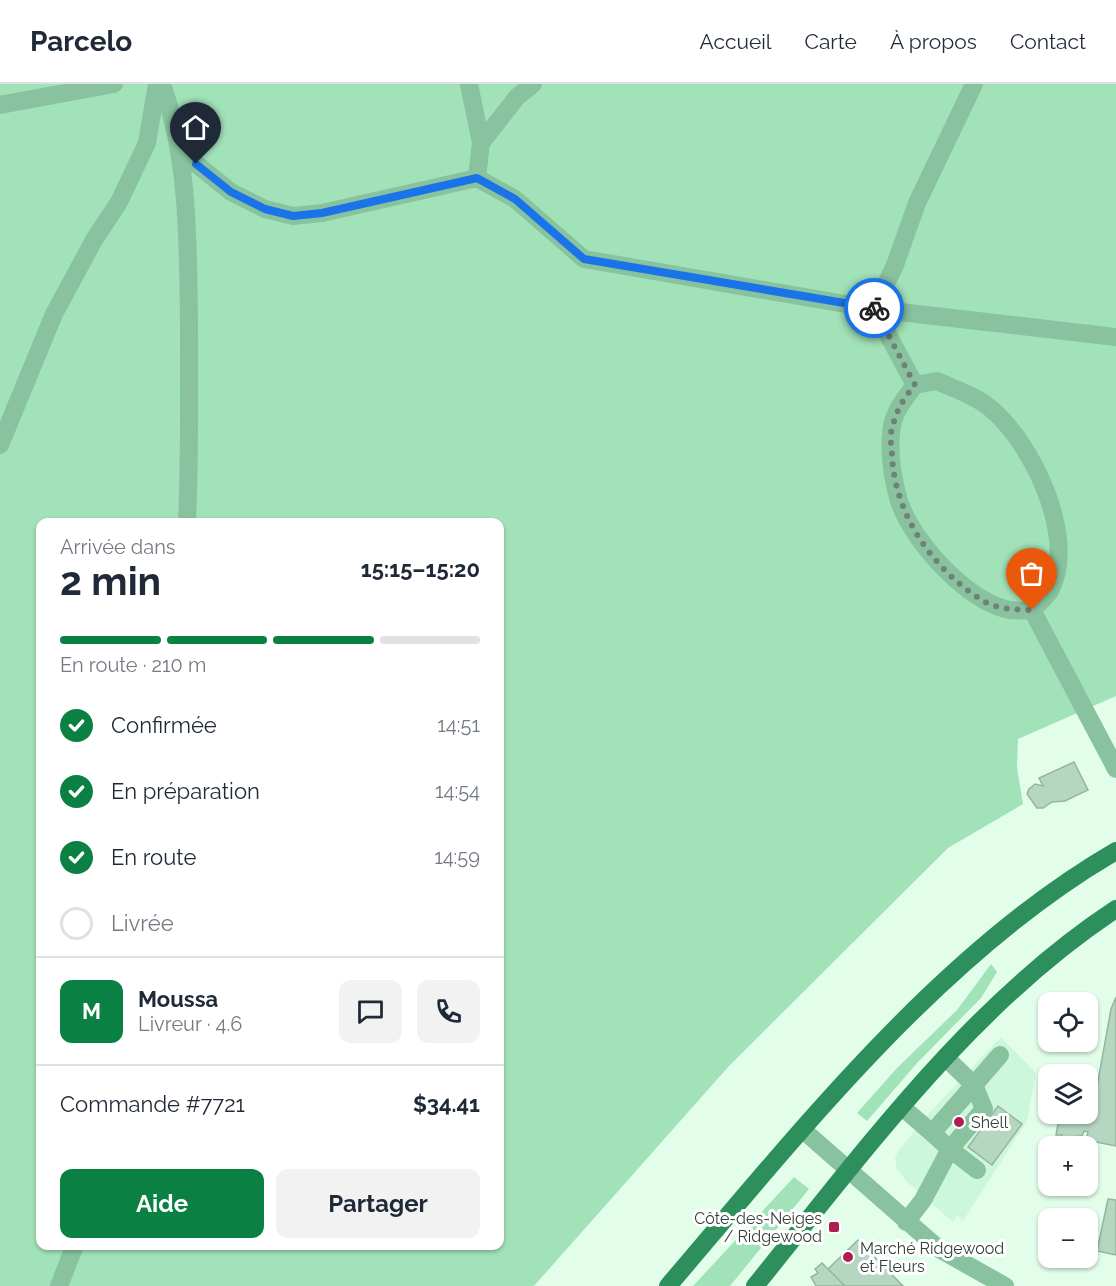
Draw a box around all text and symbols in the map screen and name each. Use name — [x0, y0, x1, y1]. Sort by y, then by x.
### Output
text: Parcelo — [30, 25, 132, 58]
text: Accueil — [700, 29, 772, 54]
text: Carte — [805, 29, 857, 54]
text: À propos — [890, 29, 977, 54]
text: Contact — [1010, 29, 1086, 54]
pin — [170, 102, 221, 164]
icon: home — [179, 111, 212, 144]
courier — [844, 278, 904, 338]
icon: bike — [858, 292, 891, 325]
text: Arrivée dans — [60, 535, 175, 559]
pin — [1006, 548, 1057, 610]
text: 15:15–15:20 — [361, 556, 480, 582]
icon: bag — [1015, 557, 1048, 590]
text: 2 min — [60, 558, 161, 604]
text: En route · 210 m — [60, 653, 206, 677]
icon: check — [60, 709, 93, 742]
text: Confirmée — [111, 712, 217, 738]
text: 14:51 — [437, 713, 480, 737]
icon: check — [60, 775, 93, 808]
text: En préparation — [111, 778, 260, 804]
text: 14:54 — [435, 779, 480, 803]
icon: check — [60, 841, 93, 874]
text: En route — [111, 844, 196, 870]
text: 14:59 — [434, 845, 480, 869]
text: Livrée — [111, 910, 174, 936]
button: chat — [339, 980, 402, 1043]
button: phone — [417, 980, 480, 1043]
text: Moussa — [138, 986, 218, 1012]
map controls — [1038, 992, 1098, 1268]
button: locate — [1038, 992, 1098, 1052]
text: M — [82, 998, 101, 1024]
text: Livreur · 4.6 — [138, 1012, 242, 1036]
button: layers — [1038, 1064, 1098, 1124]
text: Commande #7721 — [60, 1091, 245, 1117]
text: $34.41 — [413, 1091, 480, 1117]
place label: Shell — [971, 1113, 1009, 1132]
marker: Shell — [952, 1115, 966, 1129]
button: + — [1038, 1136, 1098, 1196]
button: Aide — [60, 1169, 264, 1238]
button: Partager — [276, 1169, 480, 1238]
button: − — [1038, 1208, 1098, 1268]
place label: Côte-des-Neiges / Ridgewood — [694, 1209, 822, 1246]
marker: Côte-des-Neiges / Ridgewood — [827, 1220, 841, 1234]
place label: Marché Ridgewood et Fleurs — [860, 1239, 1004, 1276]
marker: Marché Ridgewood et Fleurs — [841, 1250, 855, 1264]

